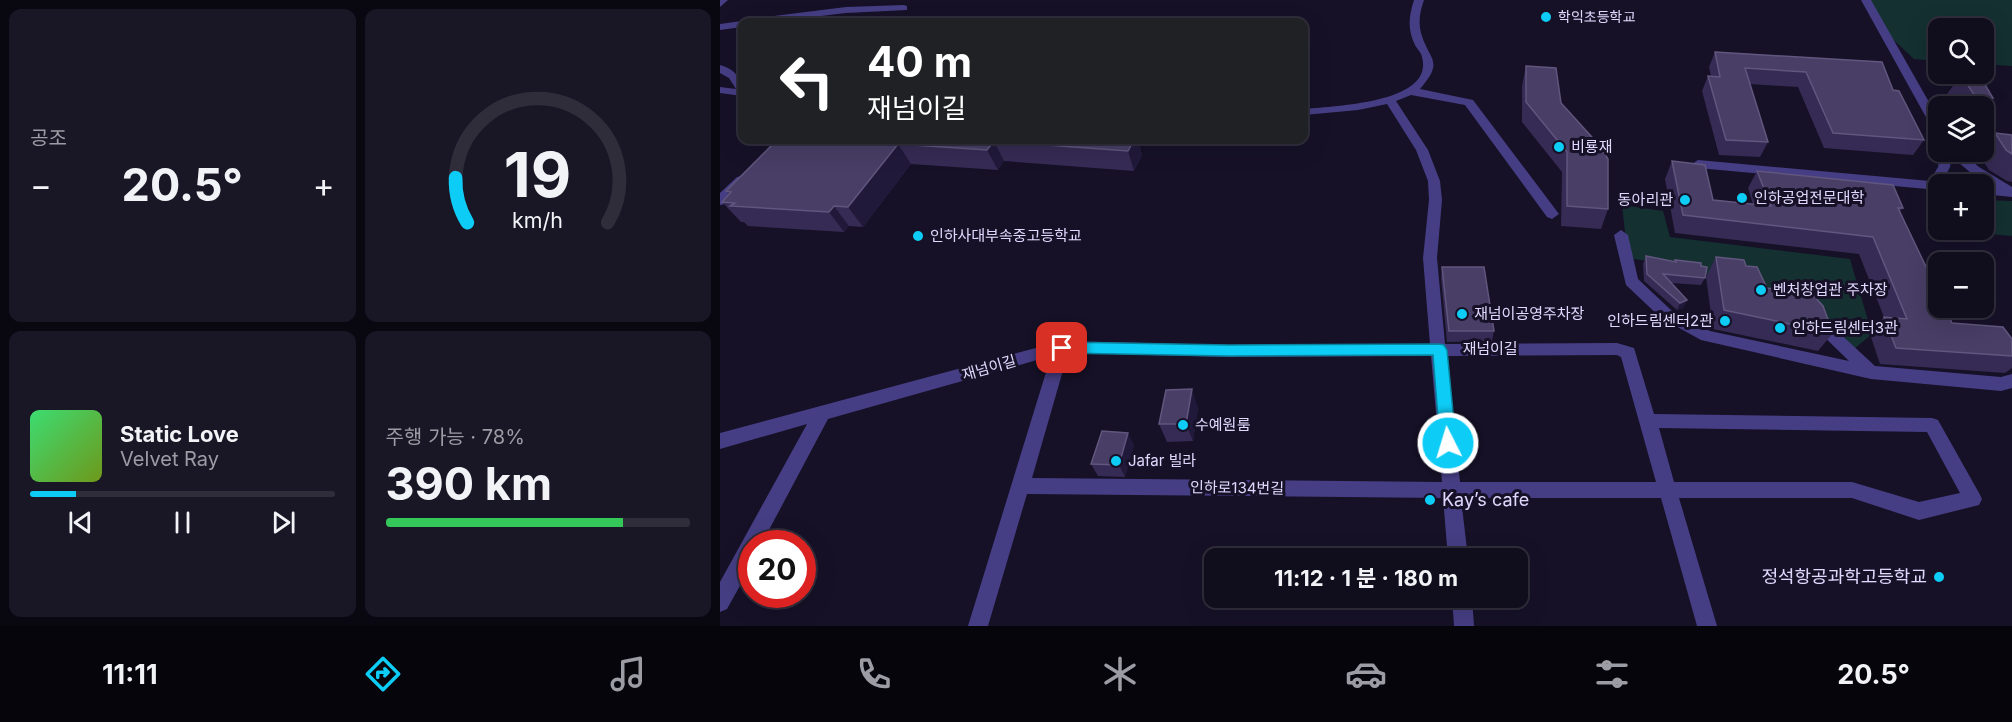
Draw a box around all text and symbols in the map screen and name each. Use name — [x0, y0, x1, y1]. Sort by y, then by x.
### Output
place label: 학익초등학교 — [1558, 8, 1635, 25]
marker: 학익초등학교 — [1539, 10, 1553, 24]
map controls — [1928, 18, 1994, 318]
button: search — [1928, 18, 1994, 84]
text: 40 m — [867, 36, 972, 87]
icon: left — [768, 42, 846, 120]
text: 재넘이길 — [867, 92, 966, 125]
button: layers — [1928, 96, 1994, 162]
text: 공조 — [30, 126, 67, 150]
text: 19 — [504, 137, 571, 212]
place label: 비룡재 — [1571, 137, 1612, 156]
marker: 비룡재 — [1552, 140, 1566, 154]
text: 20.5° — [122, 157, 243, 212]
text: − — [30, 165, 52, 205]
text: + — [313, 165, 335, 205]
button: + — [1928, 174, 1994, 240]
place label: 인하공업전문대학 — [1754, 188, 1865, 207]
place label: 동아리관 — [1618, 190, 1673, 209]
marker: 인하공업전문대학 — [1735, 191, 1749, 205]
marker: 동아리관 — [1678, 193, 1692, 207]
text: km/h — [512, 207, 563, 233]
place label: 인하사대부속중고등학교 — [930, 226, 1082, 245]
marker: 인하사대부속중고등학교 — [911, 229, 925, 243]
button: − — [1928, 252, 1994, 318]
place label: 벤처창업관 주차장 — [1773, 280, 1888, 299]
marker: 벤처창업관 주차장 — [1754, 283, 1768, 297]
place label: 재넘이공영주차장 — [1474, 304, 1585, 323]
marker: 재넘이공영주차장 — [1455, 307, 1469, 321]
place label: 인하드림센터2관 — [1607, 311, 1713, 330]
marker: 인하드림센터2관 — [1718, 314, 1732, 328]
place label: 인하드림센터3관 — [1792, 318, 1898, 337]
marker: 인하드림센터3관 — [1773, 321, 1787, 335]
pin — [1036, 322, 1087, 373]
icon: arrive — [1045, 331, 1078, 364]
street label: 재넘이길 — [1462, 339, 1518, 358]
street label: 재넘이길 — [960, 351, 1018, 384]
position arrow — [1416, 411, 1480, 475]
place label: 수예원룸 — [1195, 415, 1250, 434]
marker: 수예원룸 — [1176, 418, 1190, 432]
text: Static Love — [120, 421, 239, 447]
text: 주행 가능 · 78% — [386, 425, 525, 449]
text: Velvet Ray — [120, 447, 219, 471]
place label: Jafar 빌라 — [1128, 451, 1196, 470]
marker: Jafar 빌라 — [1109, 454, 1123, 468]
text: 390 km — [386, 456, 552, 511]
street label: 인하로134번길 — [1190, 477, 1284, 498]
place label: Kay’s cafe — [1442, 489, 1529, 510]
marker: Kay’s cafe — [1423, 493, 1437, 507]
icon: previous — [64, 506, 97, 539]
icon: pause — [166, 506, 199, 539]
icon: next — [267, 506, 300, 539]
speed limit sign: 20 — [738, 530, 816, 608]
text: 11:12 · 1 분 · 180 m — [1274, 565, 1458, 591]
place label: 정석항공과학고등학교 — [1761, 566, 1927, 587]
marker: 정석항공과학고등학교 — [1932, 570, 1946, 584]
icon: directions — [362, 653, 404, 695]
icon: music — [607, 653, 649, 695]
icon: phone — [853, 653, 895, 695]
icon: climate — [1099, 653, 1141, 695]
icon: car — [1345, 653, 1387, 695]
icon: filters — [1591, 653, 1633, 695]
text: 11:11 — [102, 658, 158, 691]
text: 20.5° — [1837, 658, 1910, 691]

